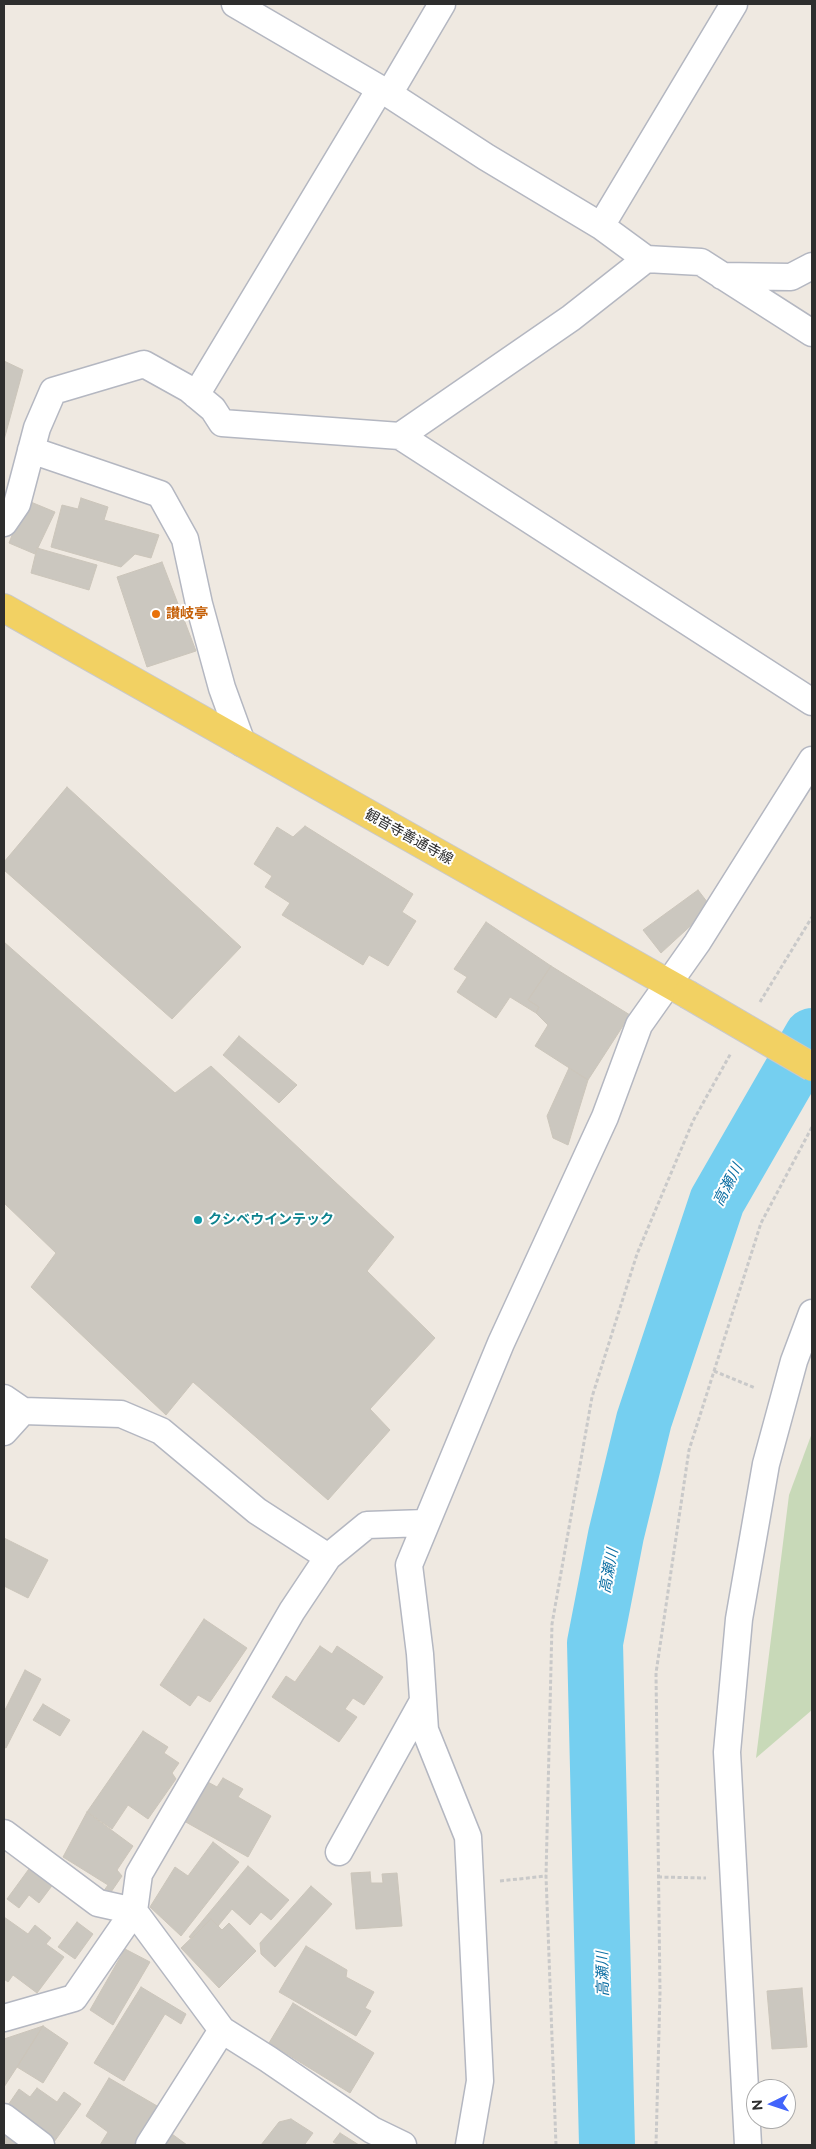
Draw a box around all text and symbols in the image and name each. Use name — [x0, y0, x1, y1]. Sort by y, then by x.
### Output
place label: 讃岐亭 — [166, 606, 208, 622]
marker: 讃岐亭 — [150, 608, 162, 620]
street label: 観音寺善通寺線 — [362, 806, 456, 868]
water label: 高瀬川 — [709, 1161, 747, 1209]
place label: クシベウインテック — [208, 1212, 334, 1228]
marker: クシベウインテック — [192, 1214, 204, 1226]
water label: 高瀬川 — [596, 1547, 622, 1595]
water label: 高瀬川 — [594, 1951, 612, 1997]
north arrow — [746, 2079, 796, 2129]
text: N — [749, 2099, 765, 2111]

